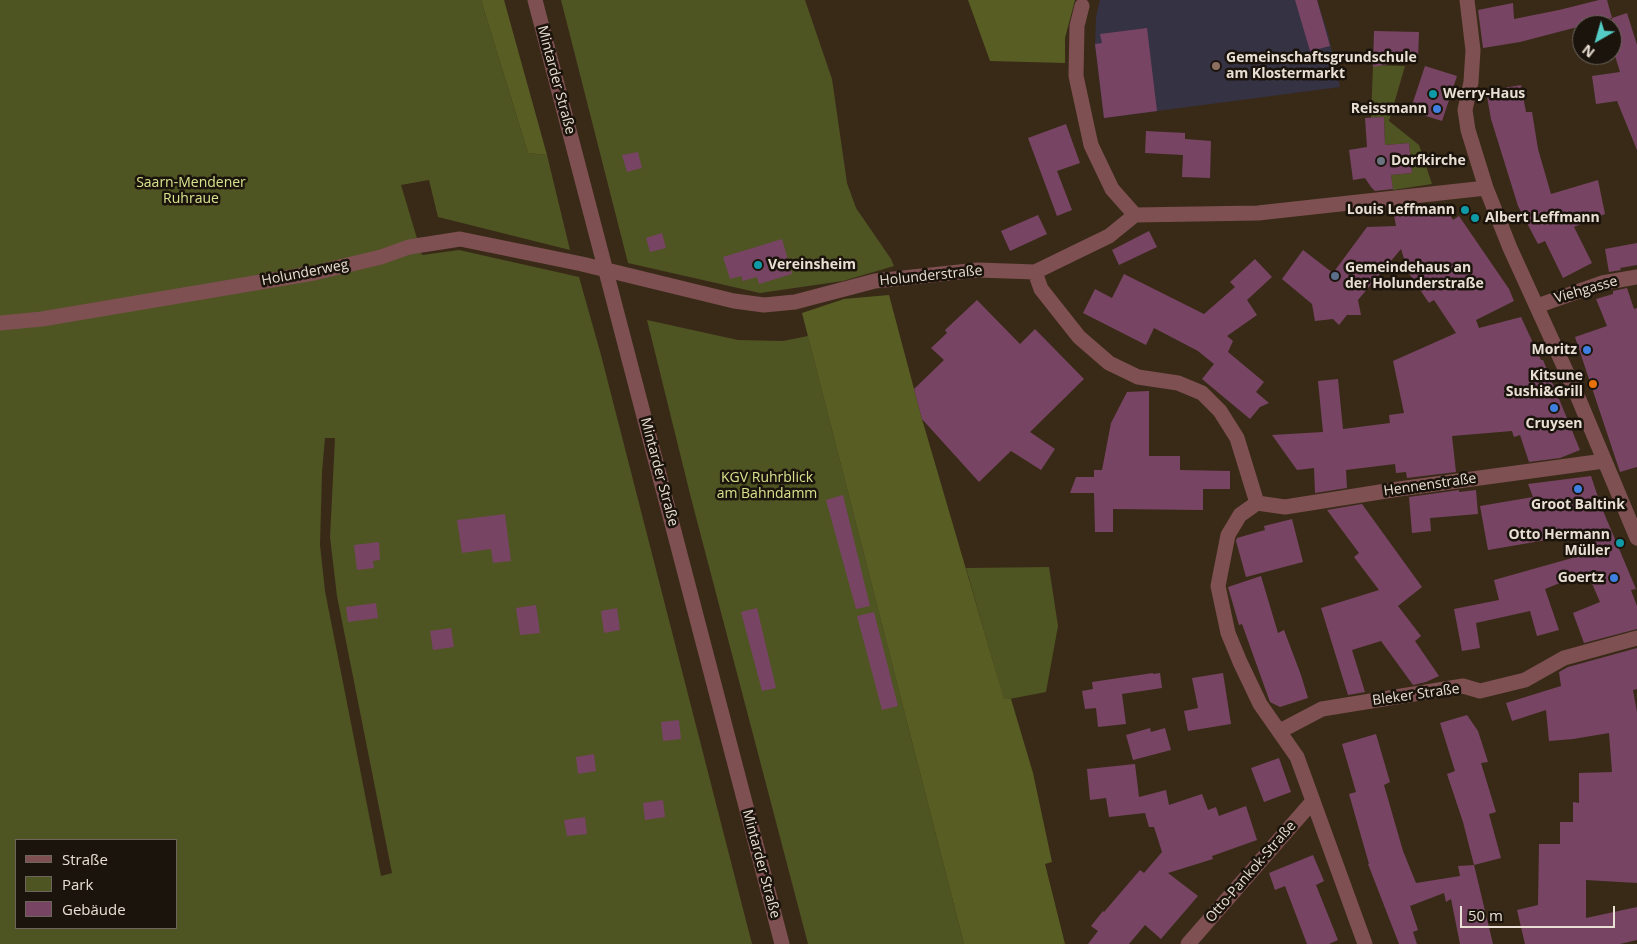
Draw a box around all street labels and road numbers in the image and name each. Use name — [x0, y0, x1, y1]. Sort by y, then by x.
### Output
street label: Mintarder Straße — [533, 24, 579, 136]
street label: Holunderweg — [260, 256, 350, 290]
street label: Holunderstraße — [879, 262, 983, 290]
street label: Viehgasse — [1552, 273, 1620, 307]
street label: Mintarder Straße — [636, 416, 682, 528]
street label: Hennenstraße — [1383, 470, 1477, 500]
street label: Bleker Straße — [1371, 681, 1461, 709]
street label: Mintarder Straße — [738, 808, 784, 920]
street label: Otto-Pankok-Straße — [1202, 818, 1300, 926]

